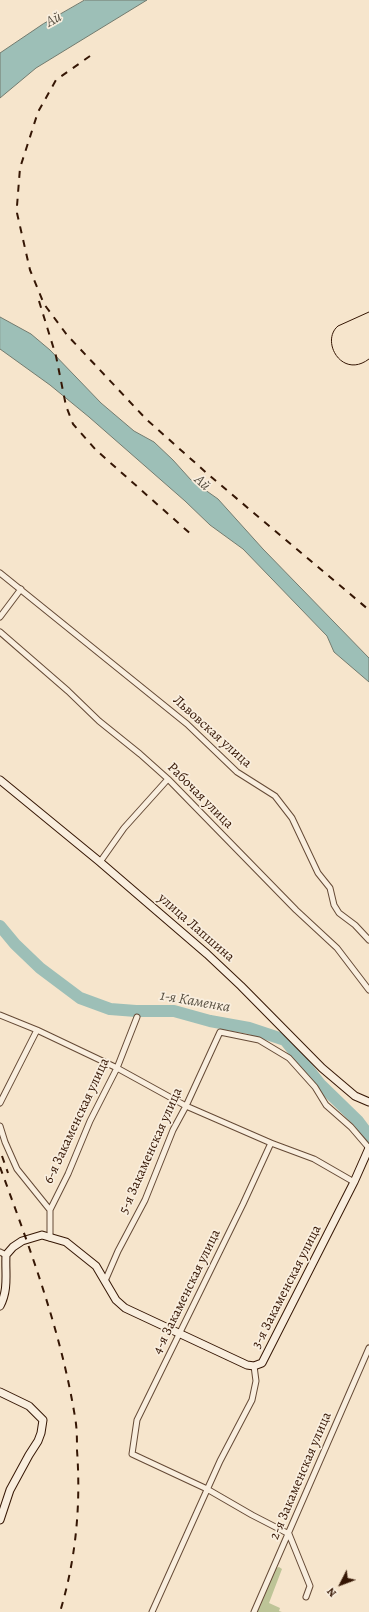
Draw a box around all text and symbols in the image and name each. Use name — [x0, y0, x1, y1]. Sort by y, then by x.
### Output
water label: Ай — [43, 8, 65, 32]
water label: Ай — [190, 471, 214, 495]
street label: Львовская улица — [169, 692, 255, 772]
street label: Рабочая улица — [163, 759, 237, 833]
street label: улица Лапшина — [154, 890, 238, 966]
water label: 1-я Каменка — [159, 987, 231, 1017]
street label: 6-я Закаменская улица — [40, 1055, 114, 1187]
street label: 5-я Закаменская улица — [116, 1085, 186, 1217]
street label: 3-я Закаменская улица — [249, 1222, 325, 1352]
street label: 4-я Закаменская улица — [149, 1227, 225, 1357]
street label: 2-я Закаменская улица — [266, 1410, 336, 1542]
north arrow — [321, 1564, 361, 1604]
text: N — [323, 1584, 340, 1600]

